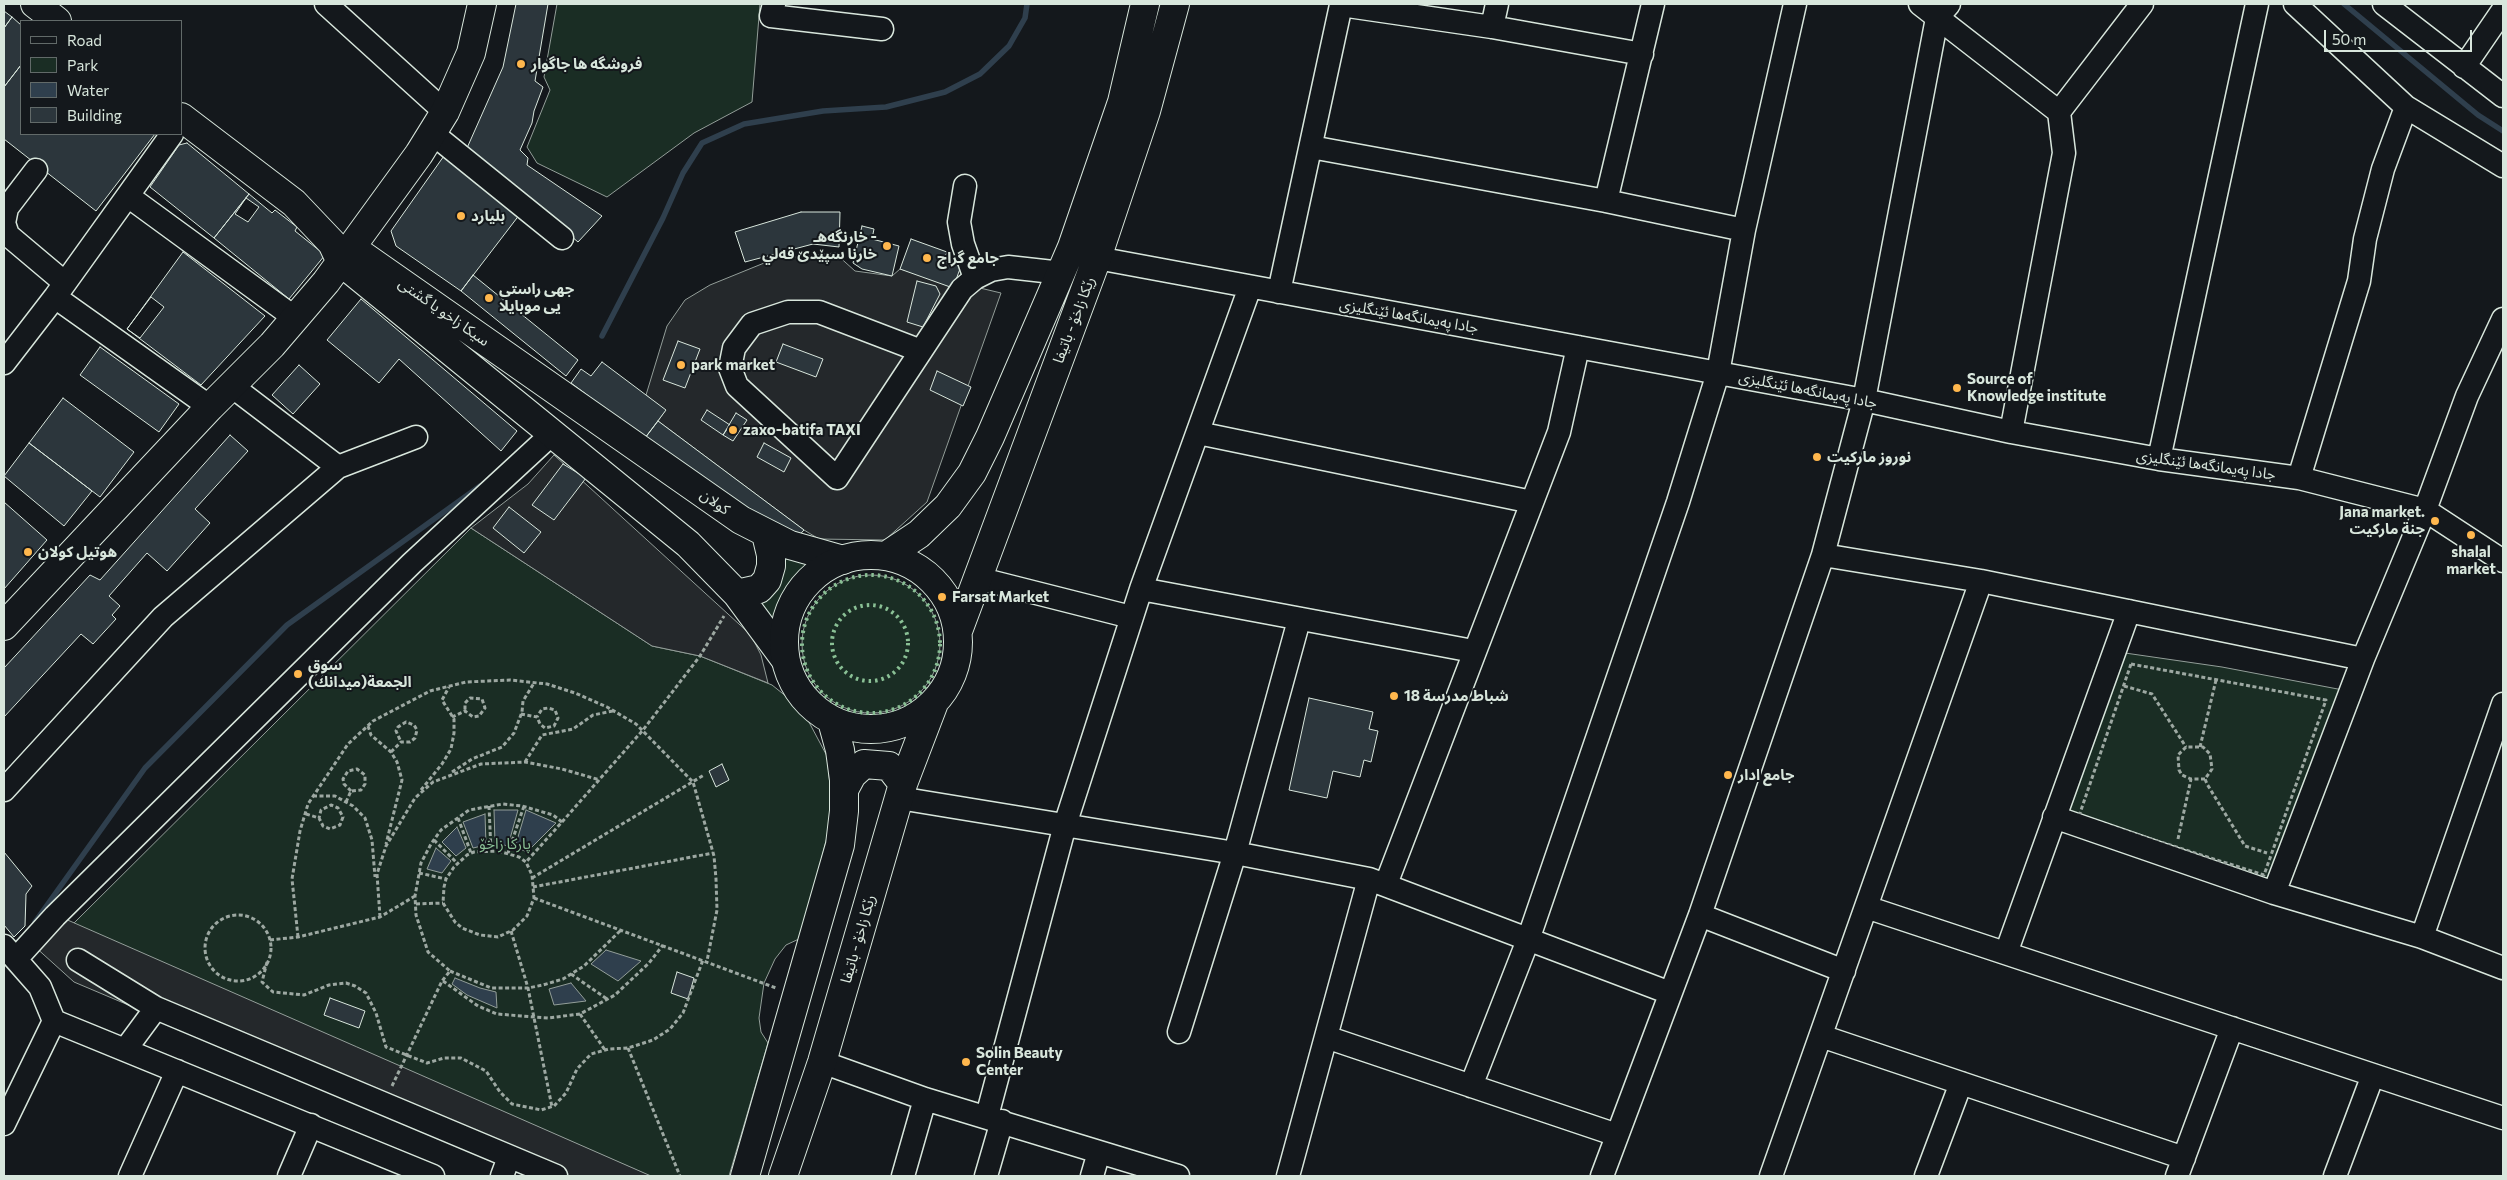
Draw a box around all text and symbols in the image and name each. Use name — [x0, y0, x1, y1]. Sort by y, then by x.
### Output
legend — [20, 20, 182, 135]
scale bar — [2327, 20, 2474, 52]
text: 50 m — [2332, 30, 2366, 48]
text: Road — [67, 31, 102, 49]
place label: فروشگه ها جاگوار — [531, 55, 642, 73]
text: Park — [67, 56, 98, 74]
marker: فروشگه ها جاگوار — [515, 58, 527, 70]
text: Water — [67, 81, 109, 99]
text: Building — [67, 106, 122, 124]
place label: بليارد — [471, 207, 505, 225]
marker: بليارد — [455, 210, 467, 222]
place label: خارنگه‌هـ - خارنا سپێدێ قه‌لي — [762, 228, 877, 263]
marker: خارنگه‌هـ - خارنا سپێدێ قه‌لي — [881, 240, 893, 252]
place label: جامع گراج — [937, 249, 999, 267]
marker: جامع گراج — [921, 252, 933, 264]
street label: سیکا زاخو یا گشتى — [395, 274, 493, 350]
street label: رێکا زاخۆ - باتیفا — [1049, 274, 1099, 366]
place label: جهى راستى يى موبايلا — [499, 280, 574, 315]
marker: جهى راستى يى موبايلا — [483, 292, 495, 304]
street label: جادا په‌يمانگه‌ها ئێنگليزى — [1338, 295, 1480, 337]
place label: park market — [691, 356, 775, 374]
marker: park market — [675, 359, 687, 371]
street label: جادا په‌يمانگه‌ها ئێنگليزى — [1737, 368, 1879, 412]
place label: Source of Knowledge institute — [1967, 370, 2106, 405]
marker: Source of Knowledge institute — [1951, 382, 1963, 394]
place label: zaxo-batifa TAXI — [743, 421, 861, 439]
marker: zaxo-batifa TAXI — [727, 424, 739, 436]
street label: جادا په‌يمانگه‌ها ئێنگليزى — [2135, 446, 2277, 484]
place label: نوروز ماركيت — [1827, 448, 1911, 466]
marker: نوروز ماركيت — [1811, 451, 1823, 463]
street label: كولان — [697, 485, 733, 519]
place label: Jana market. جنة ماركيت — [2339, 503, 2425, 538]
marker: Jana market. جنة ماركيت — [2429, 515, 2441, 527]
marker: shalal market — [2465, 529, 2477, 541]
place label: هوتيل كولان — [38, 543, 117, 561]
place label: shalal market — [2446, 543, 2496, 578]
marker: هوتيل كولان — [22, 546, 34, 558]
place label: Farsat Market — [952, 588, 1049, 606]
marker: Farsat Market — [936, 591, 948, 603]
place label: سوق الجمعة(ميدانك) — [308, 656, 412, 691]
marker: سوق الجمعة(ميدانك) — [292, 668, 304, 680]
place label: 18 شباط مدرسة — [1404, 687, 1509, 705]
marker: 18 شباط مدرسة — [1388, 690, 1400, 702]
place label: جامع ادار — [1738, 766, 1794, 784]
marker: جامع ادار — [1722, 769, 1734, 781]
park label: پارکا زاخۆ — [479, 835, 531, 853]
street label: رێکا زاخۆ - باتیفا — [837, 893, 879, 985]
place label: Solin Beauty Center — [976, 1044, 1063, 1079]
marker: Solin Beauty Center — [960, 1056, 972, 1068]

